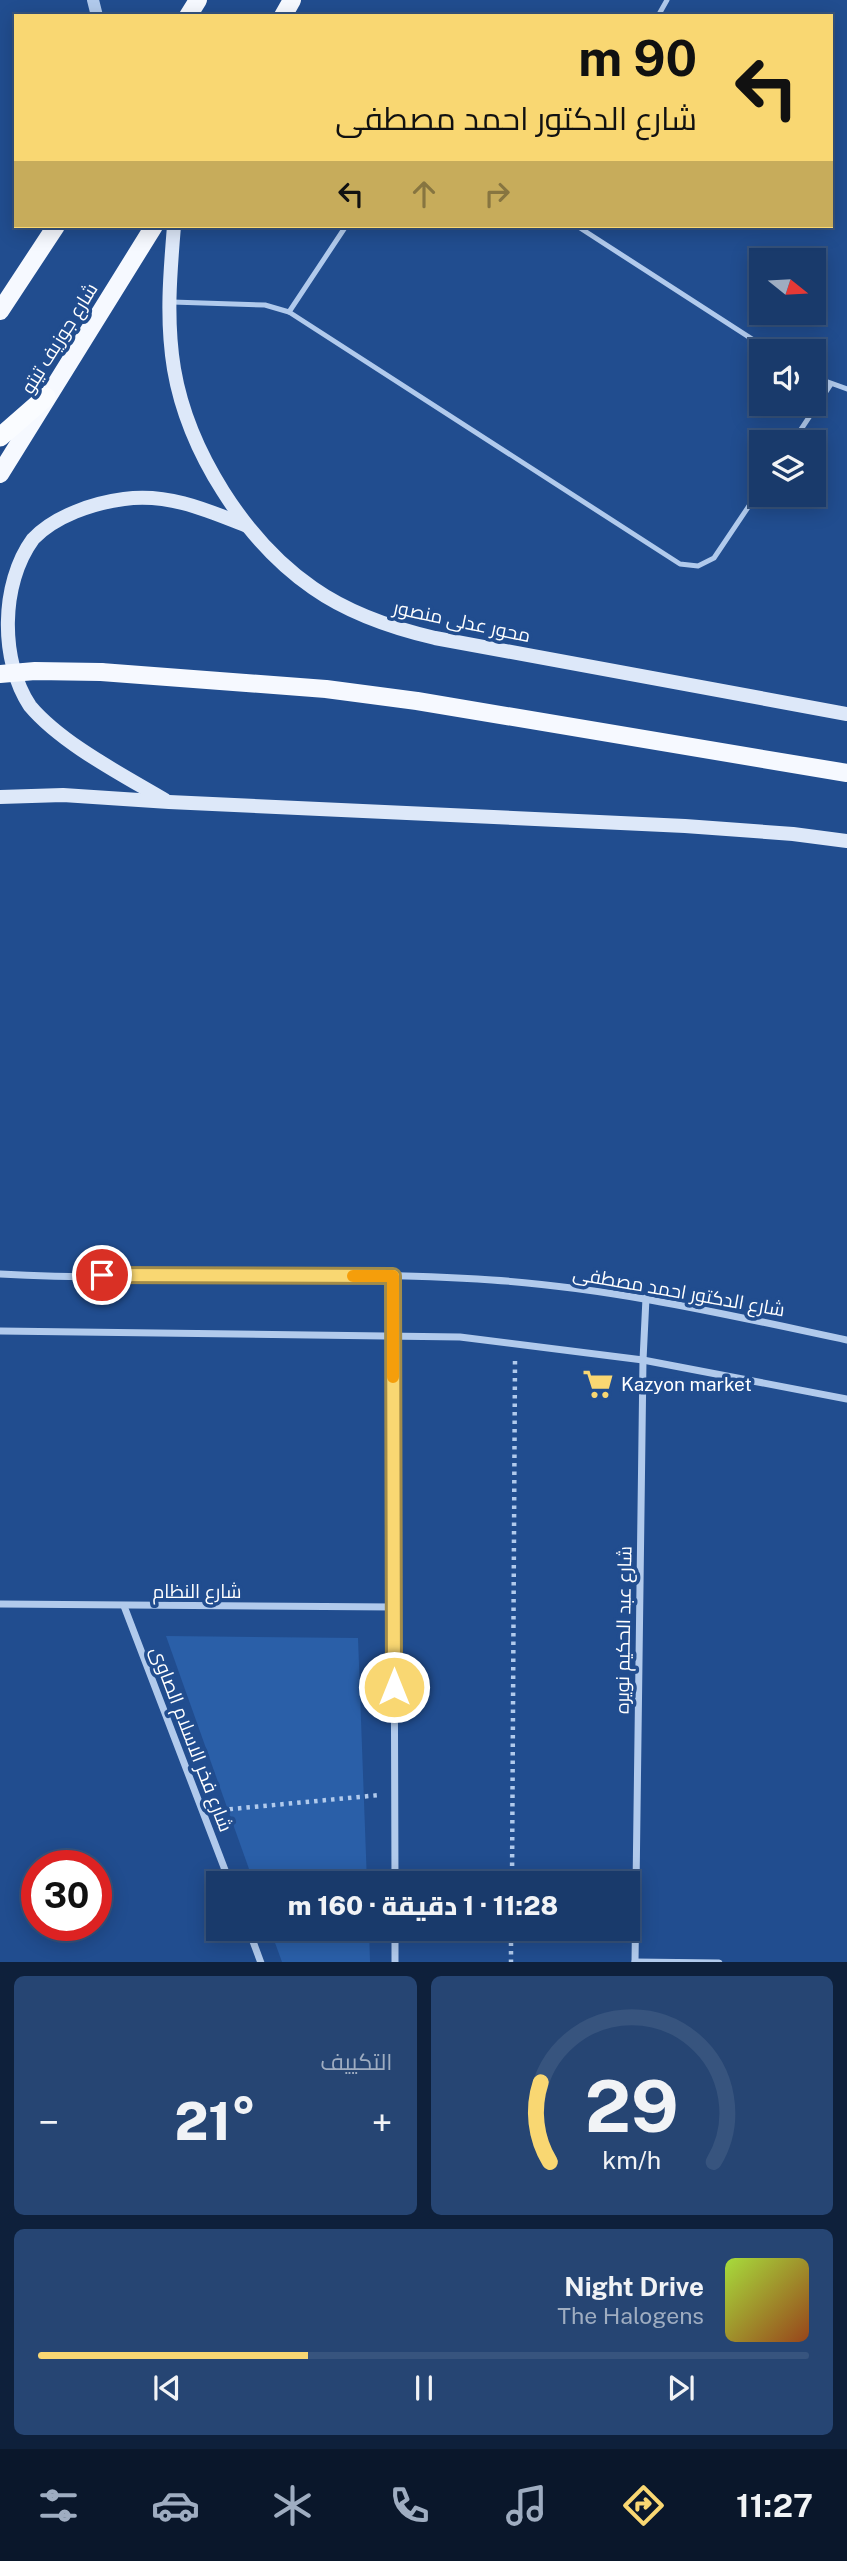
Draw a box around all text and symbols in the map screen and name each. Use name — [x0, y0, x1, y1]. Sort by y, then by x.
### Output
text: 90 m — [578, 29, 697, 87]
icon: left — [721, 42, 812, 133]
text: شارع الدكتور احمد مصطفى — [335, 100, 697, 137]
icon: left — [332, 175, 370, 213]
icon: ahead — [405, 175, 443, 213]
icon: right — [478, 175, 516, 213]
north arrow — [749, 248, 826, 326]
map controls — [749, 248, 826, 507]
street label: شارع جوزيف تيتو — [16, 279, 104, 399]
button: sound — [749, 339, 826, 416]
button: layers — [749, 430, 826, 507]
street label: محور عدلى منصور — [390, 596, 533, 647]
pin — [72, 1245, 132, 1305]
icon: arrive — [83, 1256, 121, 1294]
street label: شارع الدكتور احمد مصطفى — [571, 1262, 787, 1323]
supermarket icon: Kazyon market — [581, 1367, 615, 1401]
place label: Kazyon market — [621, 1373, 752, 1395]
street label: شارع عبد الحكيم نويره — [611, 1546, 638, 1714]
street label: شارع النظام — [152, 1580, 242, 1605]
street label: شارع فخر الاسلام الصاوى — [144, 1643, 237, 1836]
position arrow — [357, 1650, 431, 1724]
speed limit sign: 30 — [21, 1850, 112, 1941]
text: 11:28 · 1 دقيقة · 160 m — [288, 1890, 558, 1921]
text: التكييف — [320, 2048, 393, 2075]
text: 29 — [585, 2063, 679, 2148]
text: 21° — [174, 2091, 256, 2152]
text: − — [38, 2100, 59, 2145]
text: + — [371, 2100, 393, 2145]
text: km/h — [602, 2144, 661, 2174]
text: Night Drive — [564, 2271, 704, 2302]
text: The Halogens — [557, 2302, 704, 2329]
icon: previous — [148, 2369, 186, 2407]
icon: pause — [405, 2369, 443, 2407]
icon: next — [662, 2369, 700, 2407]
icon: filters — [34, 2481, 83, 2530]
icon: car — [151, 2481, 200, 2530]
icon: climate — [268, 2481, 317, 2530]
icon: phone — [385, 2481, 434, 2530]
icon: music — [502, 2481, 551, 2530]
icon: directions — [619, 2481, 668, 2530]
text: 11:27 — [736, 2487, 813, 2524]

